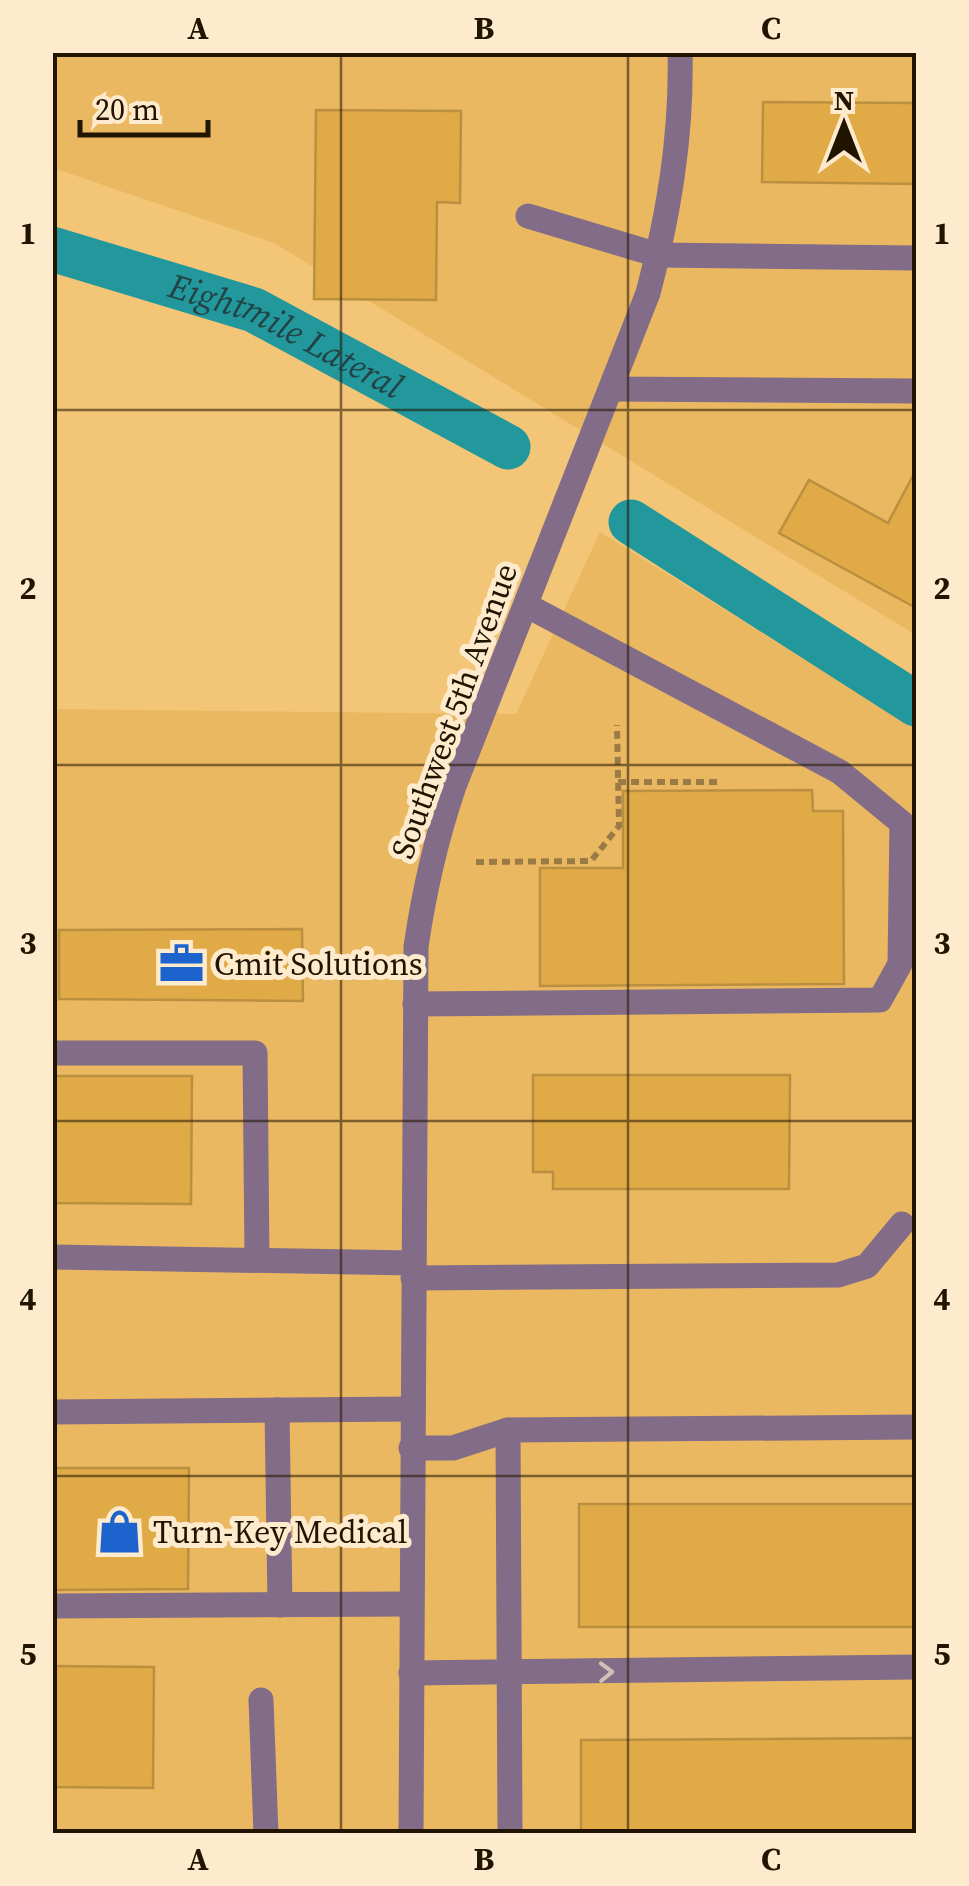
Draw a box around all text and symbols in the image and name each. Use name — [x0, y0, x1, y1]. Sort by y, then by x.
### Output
text: A — [187, 6, 209, 50]
text: B — [474, 6, 495, 50]
text: C — [761, 6, 781, 50]
scale bar — [80, 75, 208, 137]
north arrow — [794, 75, 894, 175]
text: N — [834, 81, 854, 119]
text: 20 m — [95, 89, 159, 130]
text: 1 — [19, 211, 37, 255]
text: 1 — [933, 211, 951, 255]
water label: Eightmile Lateral — [162, 261, 412, 410]
street label: Southwest 5th Avenue — [380, 557, 528, 865]
text: 2 — [19, 566, 37, 610]
text: 2 — [933, 566, 951, 610]
text: 3 — [19, 921, 37, 965]
text: 3 — [933, 921, 951, 965]
office icon: Cmit Solutions — [157, 940, 205, 988]
place label: Cmit Solutions — [214, 942, 423, 986]
text: 4 — [19, 1277, 37, 1321]
text: 4 — [933, 1277, 951, 1321]
shop icon: Turn-Key Medical — [96, 1508, 144, 1556]
place label: Turn-Key Medical — [153, 1510, 407, 1554]
text: 5 — [19, 1632, 37, 1676]
text: 5 — [933, 1632, 951, 1676]
one-way arrow — [600, 1661, 615, 1683]
text: A — [187, 1837, 209, 1881]
text: B — [474, 1837, 495, 1881]
text: C — [761, 1837, 781, 1881]

